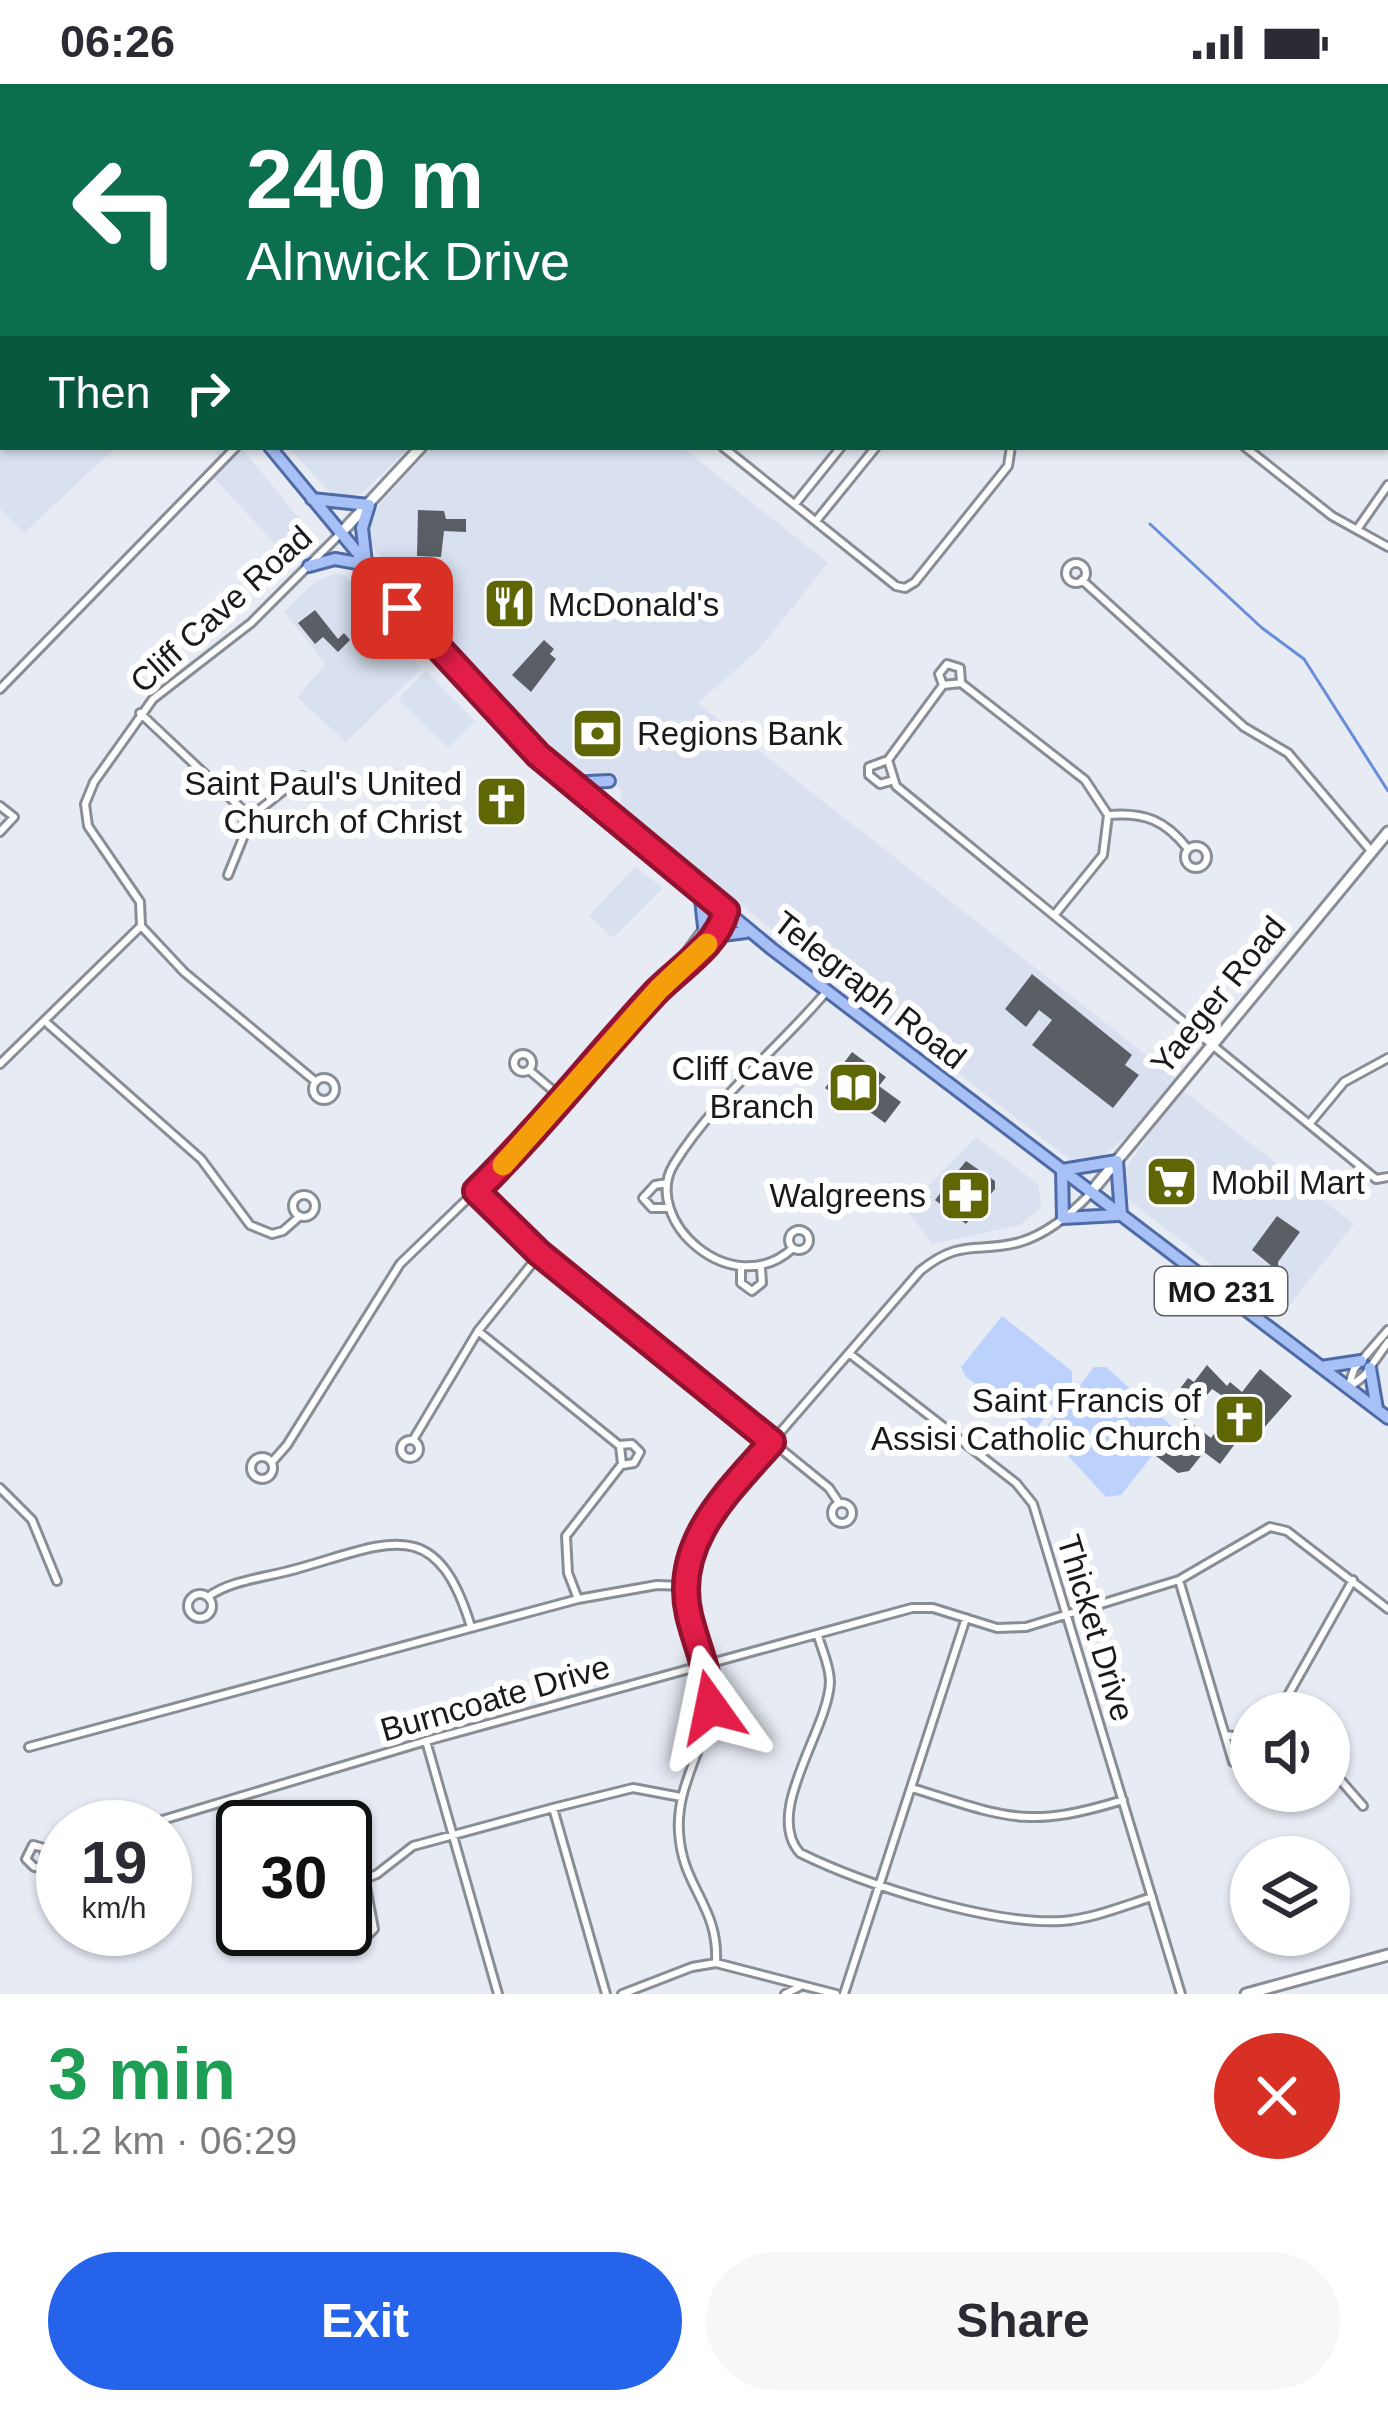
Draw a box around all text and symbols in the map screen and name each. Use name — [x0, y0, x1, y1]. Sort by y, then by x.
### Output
text: 06:26 — [60, 16, 175, 67]
icon: left — [48, 132, 204, 288]
text: 240 m — [246, 132, 484, 226]
text: Alnwick Drive — [246, 231, 570, 291]
icon: right — [175, 360, 241, 426]
text: Then — [48, 367, 151, 418]
street label: Cliff Cave Road — [123, 518, 319, 700]
pin — [351, 557, 453, 659]
icon: arrive — [369, 575, 435, 641]
restaurant icon: McDonald's — [481, 576, 537, 632]
place label: McDonald's — [548, 586, 719, 623]
bank icon: Regions Bank — [570, 705, 626, 761]
place label: Regions Bank — [637, 715, 843, 752]
place label: Saint Paul's United Church of Christ — [184, 765, 462, 840]
church icon: Saint Paul's United Church of Christ — [473, 774, 529, 830]
street label: Telegraph Road — [767, 904, 973, 1076]
street label: Yaeger Road — [1143, 909, 1293, 1081]
place label: Cliff Cave Branch — [672, 1050, 814, 1125]
library icon: Cliff Cave Branch — [825, 1059, 881, 1115]
supermarket icon: Mobil Mart — [1144, 1154, 1200, 1210]
place label: Mobil Mart — [1211, 1164, 1365, 1201]
pharmacy icon: Walgreens — [937, 1167, 993, 1223]
place label: Walgreens — [769, 1177, 926, 1214]
road number: MO 231 — [1155, 1267, 1287, 1315]
place label: Saint Francis of Assisi Catholic Church — [871, 1382, 1202, 1457]
church icon: Saint Francis of Assisi Catholic Church — [1212, 1391, 1268, 1447]
street label: Thicket Drive — [1050, 1531, 1142, 1725]
position arrow — [648, 1644, 774, 1770]
street label: Burncoate Drive — [376, 1648, 614, 1748]
map controls — [1230, 1692, 1350, 1956]
button: sound — [1230, 1692, 1350, 1812]
speed limit sign: 30 — [216, 1800, 372, 1956]
text: 19 — [81, 1829, 147, 1896]
button: layers — [1230, 1836, 1350, 1956]
text: km/h — [81, 1891, 147, 1924]
button: close — [1214, 2033, 1340, 2159]
text: 3 min — [48, 2034, 236, 2114]
text: 1.2 km · 06:29 — [48, 2119, 297, 2162]
button: Exit — [48, 2252, 682, 2390]
button: Share — [706, 2252, 1340, 2390]

